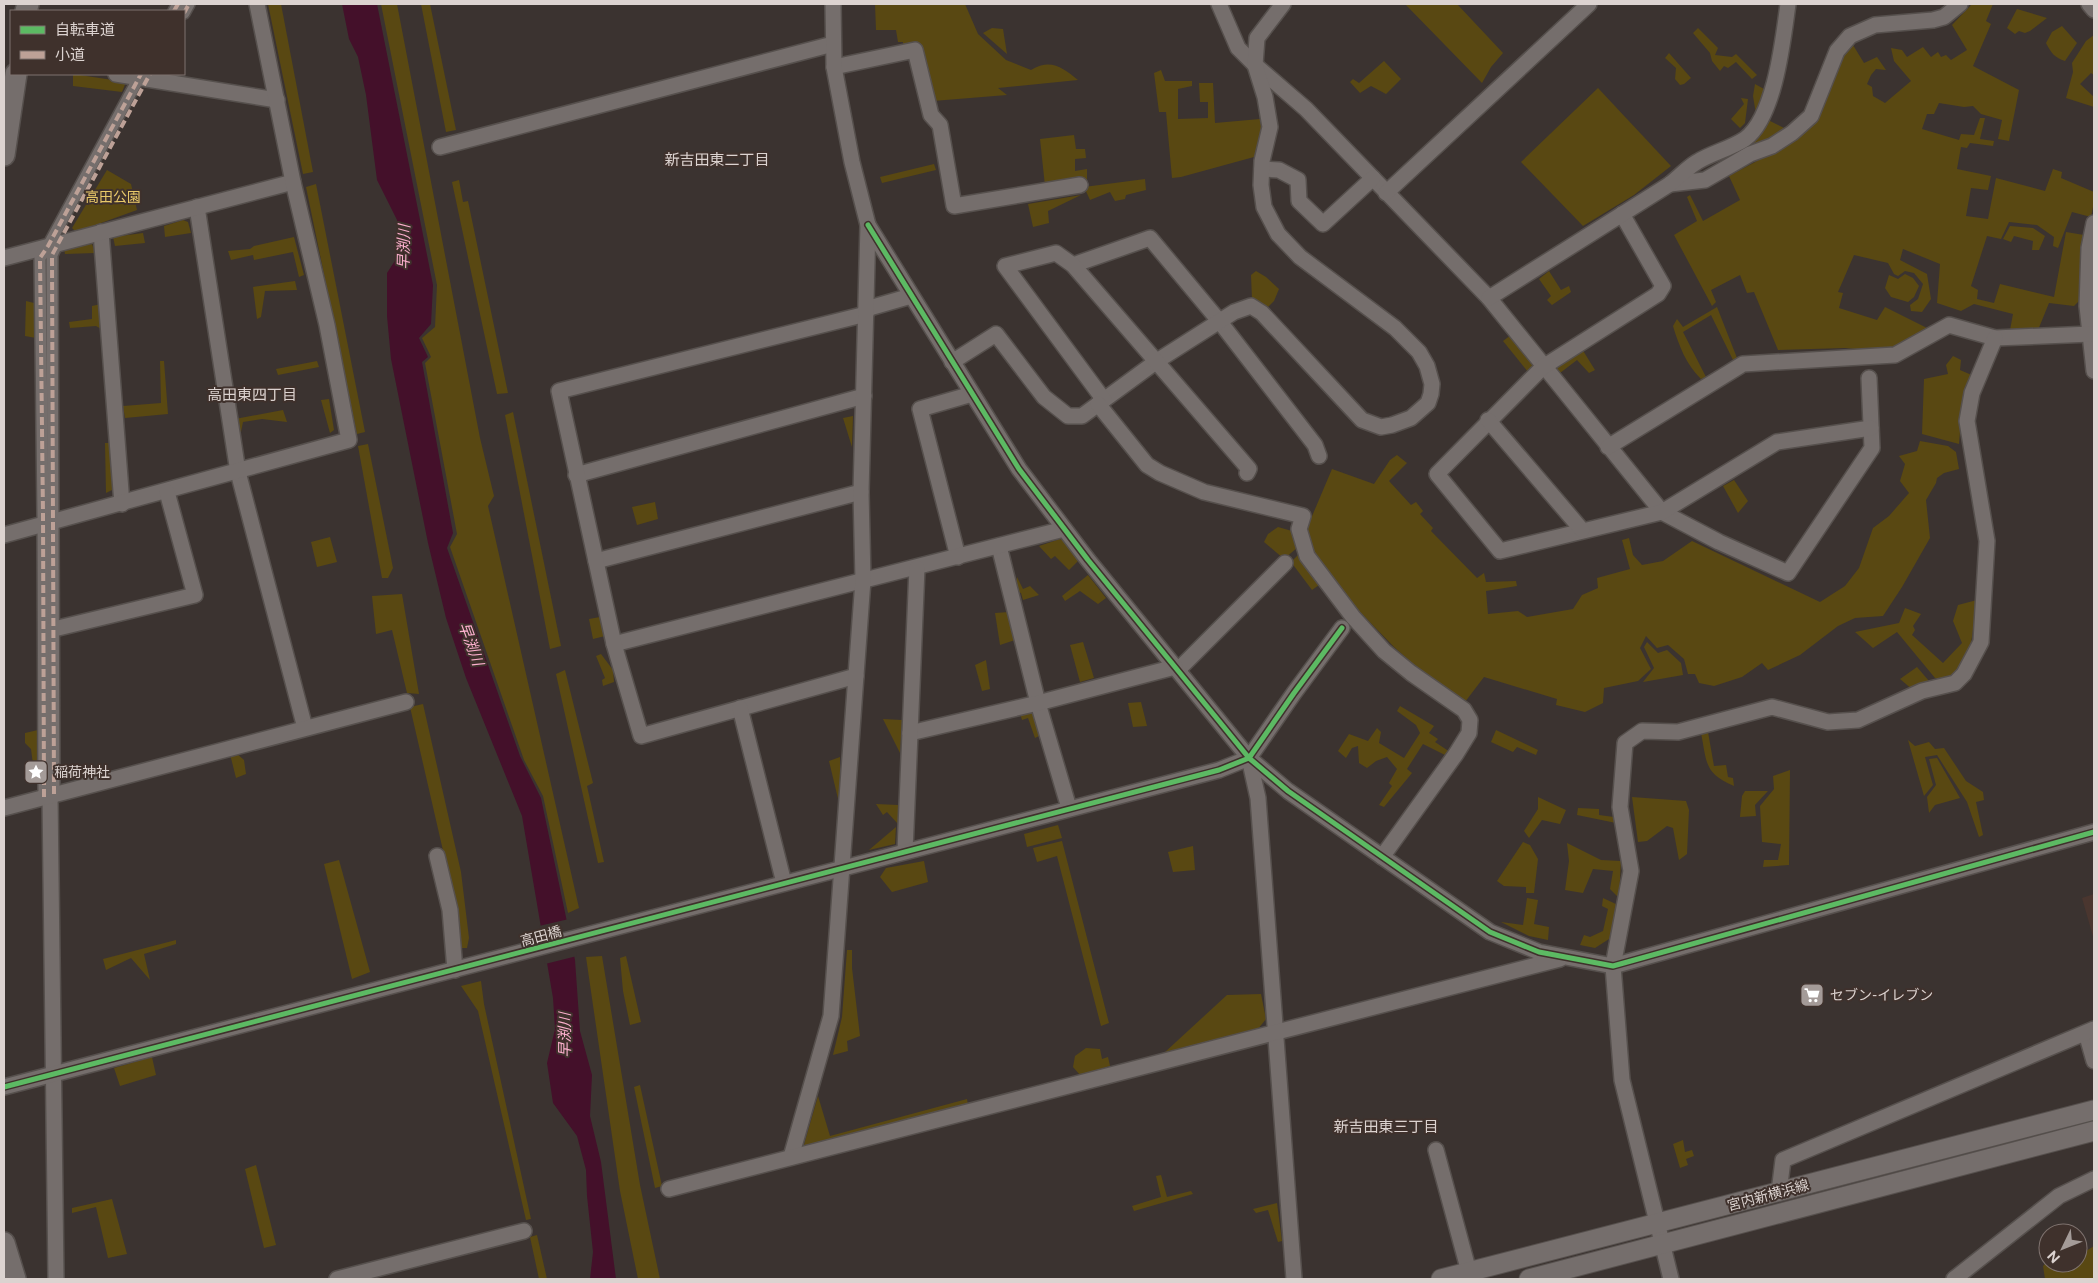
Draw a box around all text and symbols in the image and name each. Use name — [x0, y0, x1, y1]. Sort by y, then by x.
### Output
legend — [10, 10, 185, 75]
text: 自転車道 — [55, 21, 115, 38]
text: 小道 — [55, 46, 85, 63]
district label: 新吉田東二丁目 — [664, 151, 770, 168]
park label: 高田公園 — [85, 189, 141, 205]
water label: 早渕川 — [395, 222, 412, 270]
district label: 高田東四丁目 — [207, 386, 297, 403]
water label: 早渕川 — [456, 620, 488, 670]
place icon: 稲荷神社 — [23, 759, 49, 785]
place label: 稲荷神社 — [54, 764, 110, 780]
street label: 高田橋 — [519, 923, 563, 949]
supermarket icon: セブン-イレブン — [1799, 982, 1825, 1008]
place label: セブン-イレブン — [1830, 987, 1933, 1003]
water label: 早渕川 — [556, 1011, 573, 1058]
district label: 新吉田東三丁目 — [1333, 1118, 1439, 1135]
street label: 宮内新横浜線 — [1725, 1176, 1811, 1214]
north arrow — [2038, 1223, 2088, 1273]
text: N — [2044, 1247, 2063, 1266]

